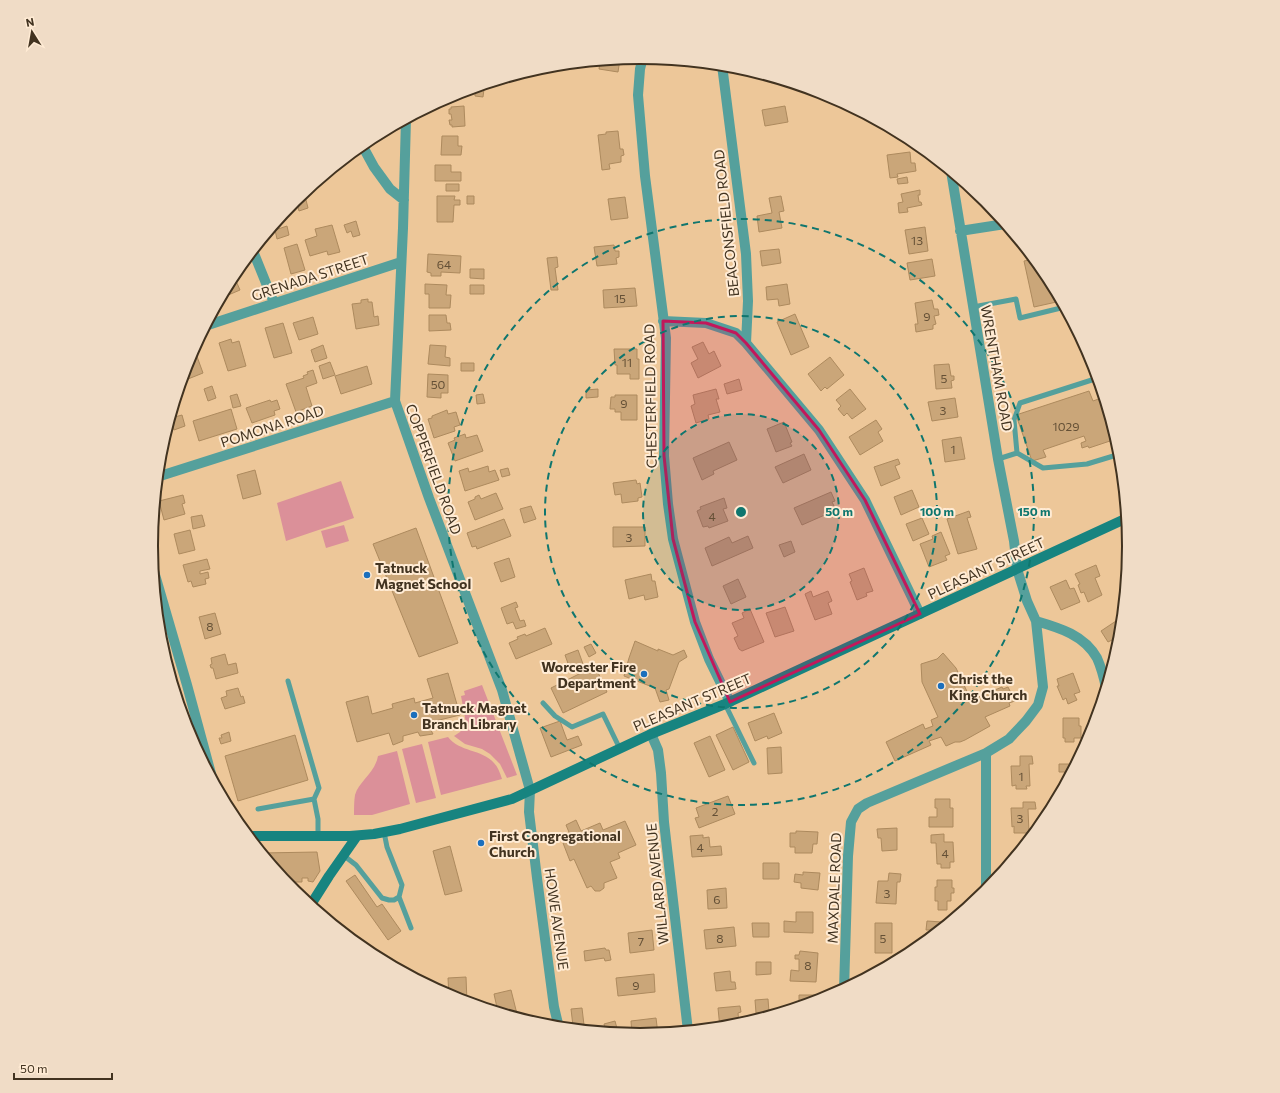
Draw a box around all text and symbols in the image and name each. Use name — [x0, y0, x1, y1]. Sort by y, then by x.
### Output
north arrow — [12, 12, 52, 52]
text: N — [25, 15, 35, 29]
street label: BEACONSFIELD ROAD — [710, 149, 742, 297]
house number: 13 — [911, 233, 923, 247]
street label: GRENADA STREET — [249, 250, 371, 304]
house number: 64 — [437, 257, 451, 271]
house number: 15 — [614, 291, 626, 305]
street label: WRENTHAM ROAD — [978, 304, 1016, 432]
house number: 9 — [923, 309, 931, 323]
street label: CHESTERFIELD ROAD — [640, 324, 660, 468]
house number: 11 — [622, 355, 632, 369]
house number: 5 — [941, 371, 948, 385]
house number: 50 — [431, 377, 446, 391]
house number: 9 — [620, 396, 628, 410]
street label: POMONA ROAD — [218, 401, 326, 451]
street label: COPPERFIELD ROAD — [402, 401, 466, 537]
house number: 3 — [940, 403, 947, 417]
house number: 1029 — [1053, 419, 1079, 433]
house number: 1 — [950, 442, 956, 456]
text: 50 m — [825, 504, 853, 518]
text: 100 m — [920, 504, 954, 518]
text: 150 m — [1017, 504, 1051, 518]
centre of rings — [734, 505, 748, 519]
house number: 4 — [708, 509, 716, 523]
house number: 3 — [626, 530, 633, 544]
street label: PLEASANT STREET — [925, 533, 1047, 603]
place label: Tatnuck Magnet School — [375, 559, 471, 592]
marker: Tatnuck Magnet School — [362, 570, 372, 580]
house number: 8 — [206, 619, 214, 633]
place label: Worcester Fire Department — [541, 658, 636, 691]
street label: PLEASANT STREET — [630, 669, 754, 735]
marker: Worcester Fire Department — [639, 669, 649, 679]
place label: Christ the King Church — [949, 670, 1027, 703]
marker: Christ the King Church — [936, 681, 946, 691]
place label: Tatnuck Magnet Branch Library — [422, 699, 527, 732]
marker: Tatnuck Magnet Branch Library — [409, 710, 419, 720]
house number: 1 — [1018, 769, 1024, 783]
house number: 2 — [712, 804, 719, 818]
house number: 3 — [1017, 811, 1024, 825]
street label: WILLARD AVENUE — [642, 822, 672, 946]
place label: First Congregational Church — [489, 827, 621, 860]
street label: MAXDALE ROAD — [824, 832, 844, 944]
marker: First Congregational Church — [476, 838, 486, 848]
house number: 4 — [696, 840, 704, 854]
house number: 4 — [941, 846, 949, 860]
street label: HOWE AVENUE — [541, 867, 573, 971]
house number: 3 — [884, 886, 891, 900]
house number: 6 — [713, 892, 721, 906]
house number: 8 — [716, 931, 724, 945]
house number: 5 — [880, 931, 887, 945]
house number: 7 — [638, 934, 644, 948]
house number: 8 — [804, 958, 812, 972]
house number: 9 — [632, 978, 640, 992]
scale bar — [14, 1055, 112, 1081]
text: 50 m — [20, 1061, 48, 1075]

